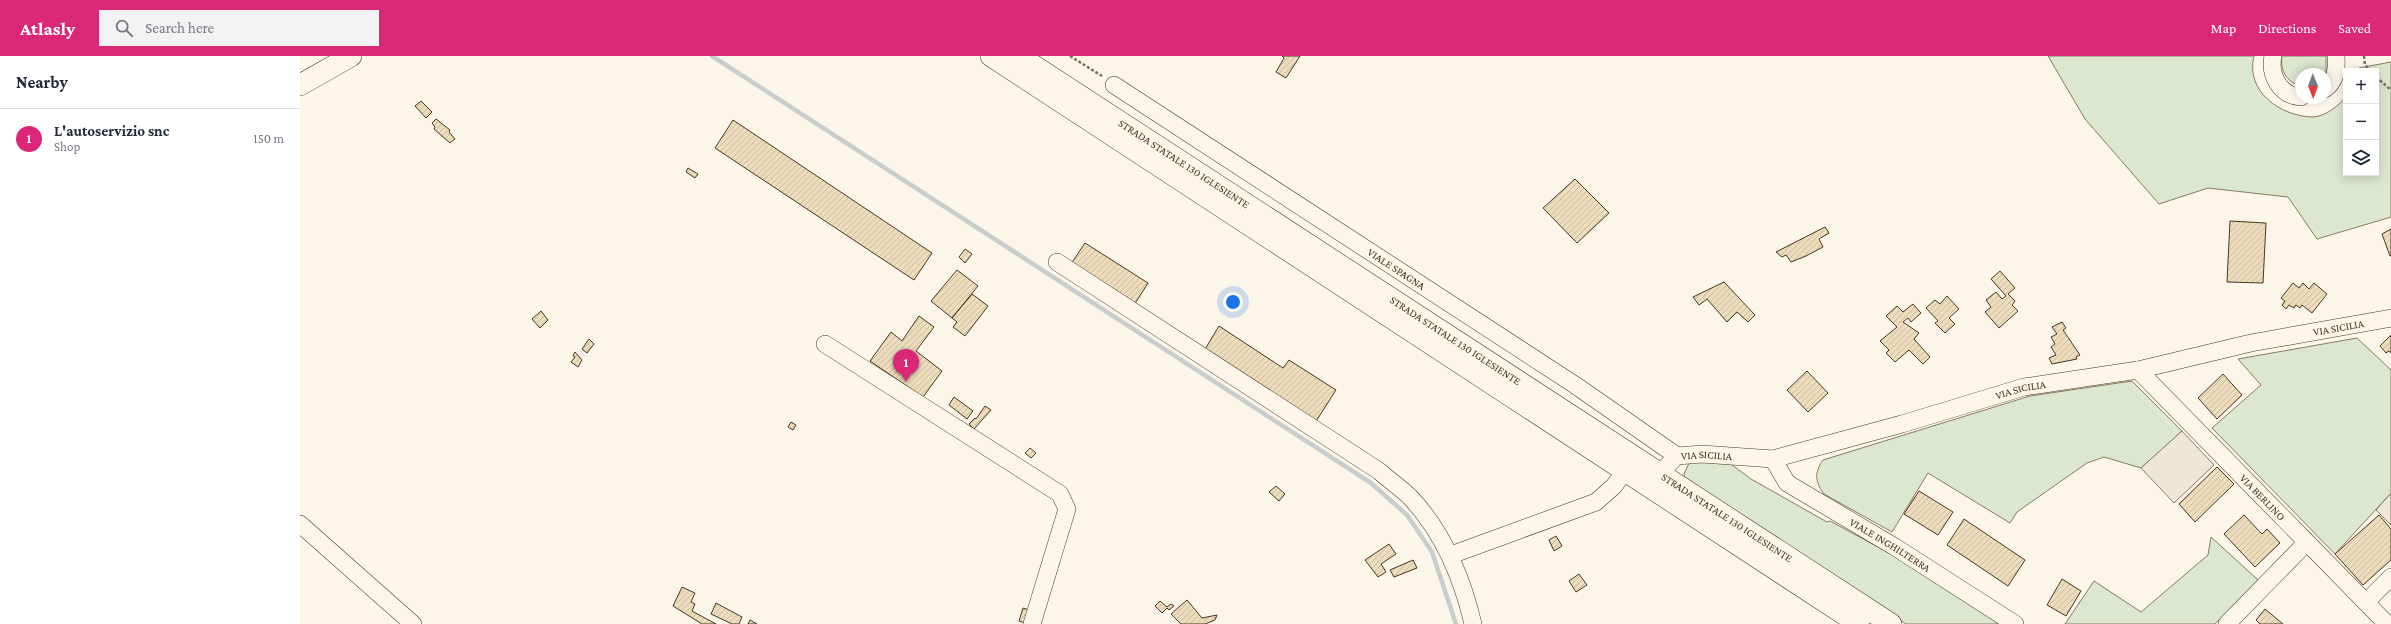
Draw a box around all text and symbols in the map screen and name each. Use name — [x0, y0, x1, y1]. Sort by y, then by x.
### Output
search box — [99, 10, 379, 46]
icon: search — [113, 17, 135, 39]
text: Atlasly — [20, 18, 75, 39]
text: Search here — [145, 20, 214, 36]
text: Map — [2211, 20, 2236, 36]
text: Directions — [2258, 20, 2316, 36]
text: Saved — [2338, 20, 2371, 36]
north arrow — [2295, 68, 2331, 104]
map controls — [2343, 68, 2379, 176]
button: + — [2343, 68, 2379, 104]
text: Nearby — [16, 73, 68, 92]
button: − — [2343, 104, 2379, 140]
street label: STRADA STATALE 130 IGLESIENTE — [1116, 117, 1252, 210]
text: L'autoservizio snc — [54, 123, 169, 139]
text: 1 — [27, 131, 31, 146]
text: 150 m — [253, 131, 284, 146]
text: Shop — [54, 139, 80, 154]
button: layers — [2343, 140, 2379, 176]
street label: VIALE SPAGNA — [1365, 246, 1428, 292]
your location — [1223, 292, 1243, 312]
street label: STRADA STATALE 130 IGLESIENTE — [1388, 293, 1523, 387]
street label: VIA SICILIA — [2312, 317, 2365, 338]
pin: 1 — [893, 349, 919, 382]
street label: VIA SICILIA — [1994, 378, 2047, 401]
street label: VIA SICILIA — [1680, 448, 1733, 462]
street label: STRADA STATALE 130 IGLESIENTE — [1659, 470, 1795, 564]
street label: VIA BERLINO — [2237, 472, 2288, 523]
street label: VIALE INGHILTERRA — [1848, 516, 1933, 575]

